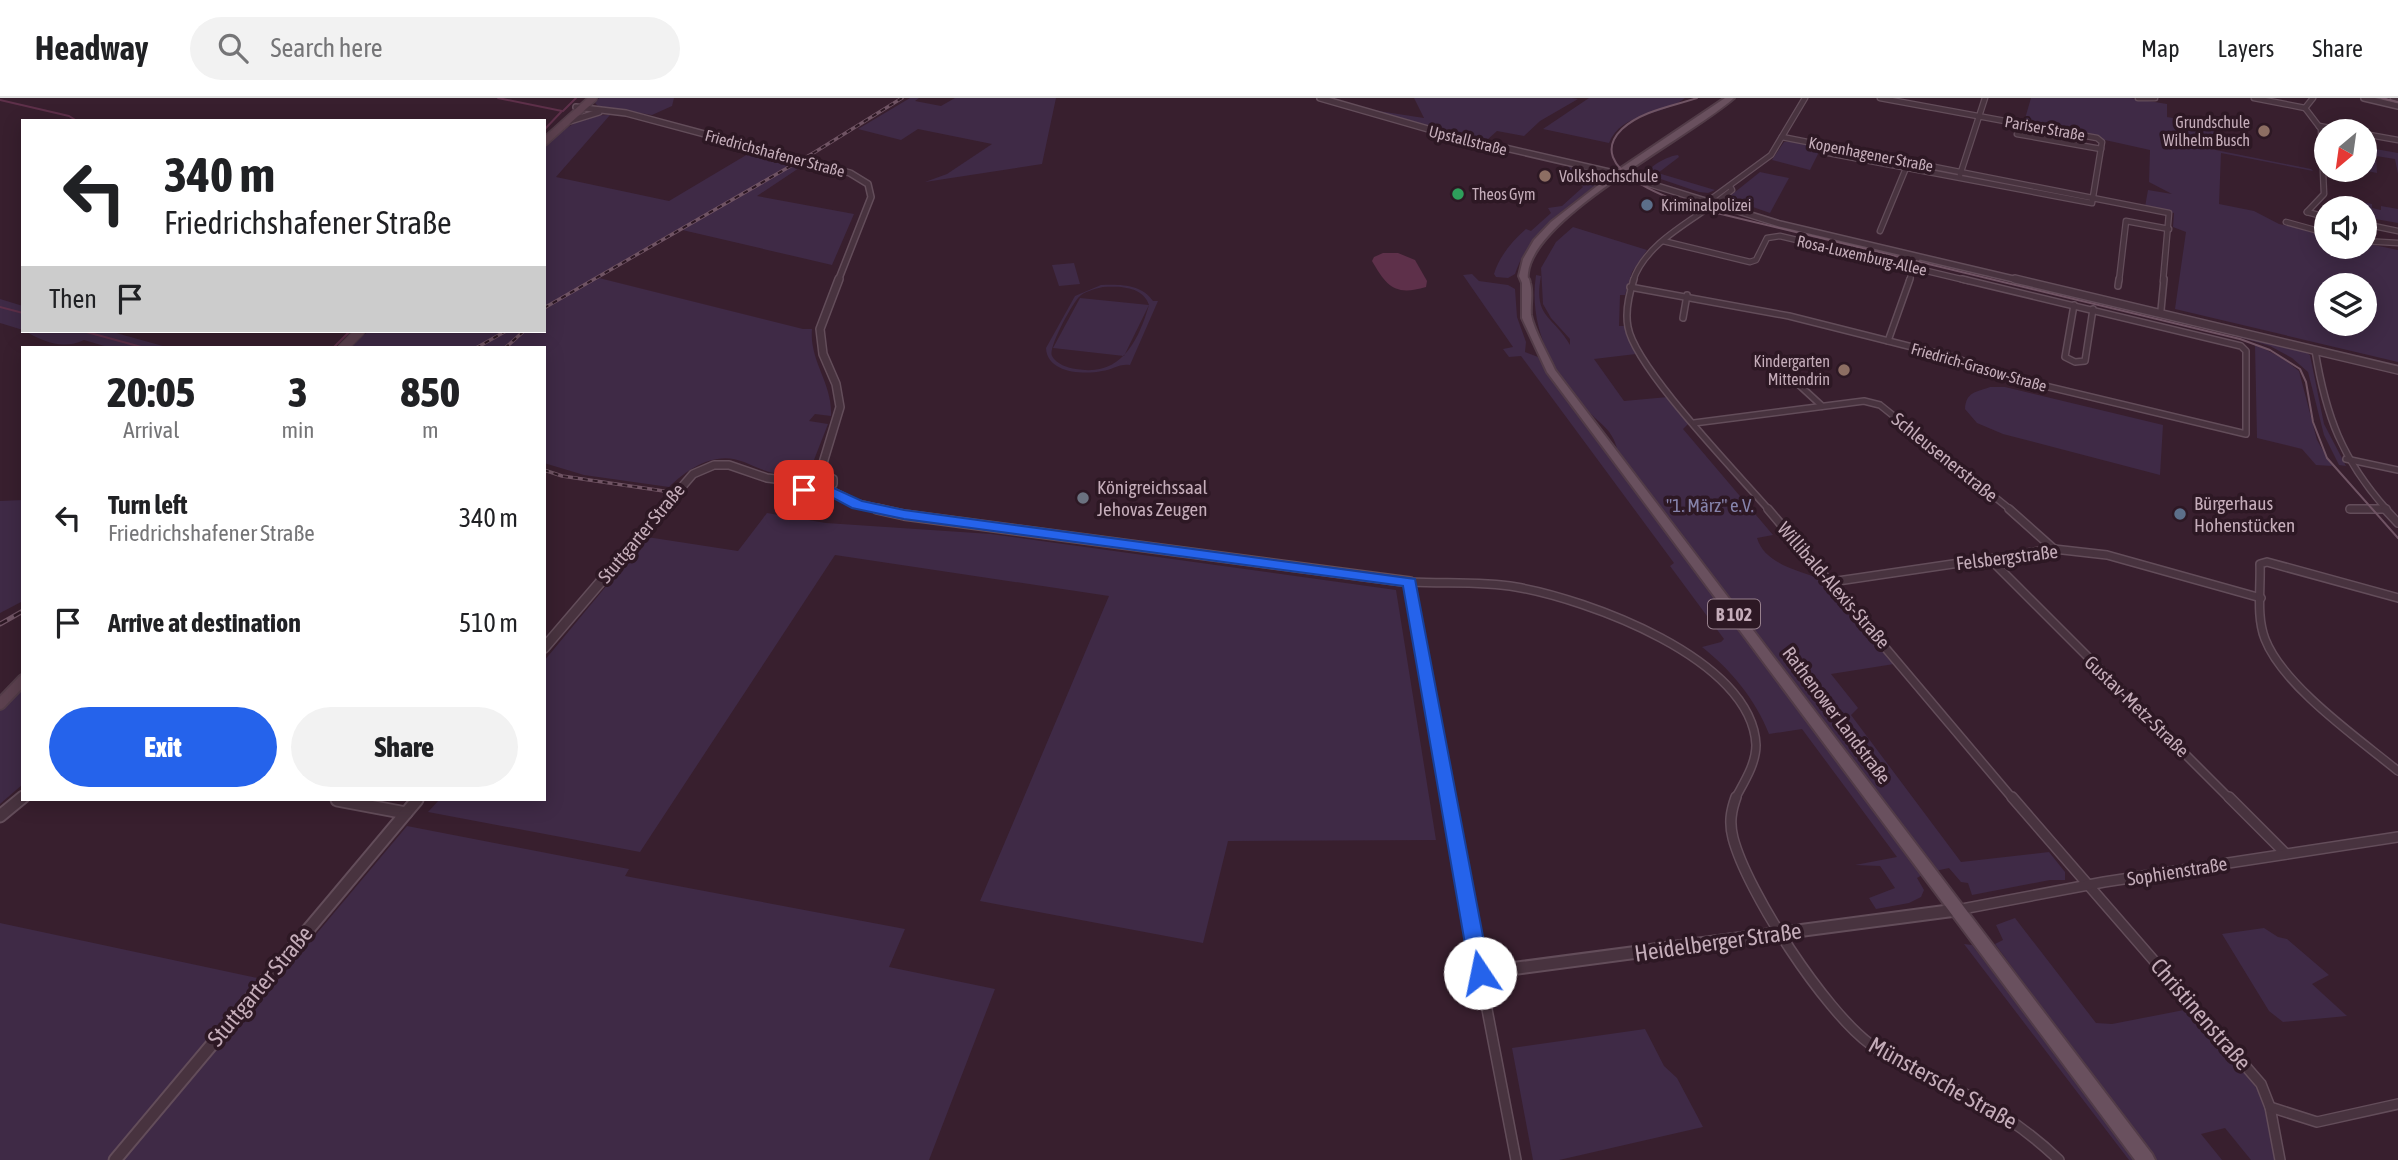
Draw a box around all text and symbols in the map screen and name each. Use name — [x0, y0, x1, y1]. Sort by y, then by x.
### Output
search box — [190, 17, 680, 80]
text: Headway — [35, 29, 148, 67]
icon: search — [214, 29, 252, 67]
text: Search here — [270, 33, 383, 63]
text: Map — [2141, 35, 2180, 62]
text: Layers — [2218, 35, 2274, 62]
text: Share — [2312, 35, 2363, 62]
street label: Pariser Straße — [2003, 112, 2087, 144]
place label: Grundschule Wilhelm Busch — [2163, 113, 2250, 149]
north arrow — [2314, 119, 2376, 182]
map controls — [2314, 119, 2377, 336]
street label: Upstallstraße — [1427, 122, 1509, 159]
marker: Grundschule Wilhelm Busch — [2256, 123, 2272, 139]
street label: Friedrichshafener Straße — [703, 126, 847, 180]
street label: Kopenhagener Straße — [1807, 133, 1935, 176]
text: 340 m — [164, 146, 275, 202]
icon: left — [49, 147, 140, 238]
place label: Volkshochschule — [1559, 167, 1658, 185]
marker: Volkshochschule — [1537, 168, 1553, 184]
place label: Theos Gym — [1472, 185, 1536, 204]
marker: Theos Gym — [1450, 186, 1466, 202]
place label: Kriminalpolizei — [1661, 196, 1751, 215]
button: sound — [2314, 196, 2377, 259]
marker: Kriminalpolizei — [1639, 197, 1655, 213]
text: Friedrichshafener Straße — [164, 204, 452, 241]
street label: Rosa-Luxemburg-Allee — [1795, 231, 1929, 280]
button: layers — [2314, 273, 2377, 336]
icon: arrive — [111, 280, 149, 318]
text: Then — [49, 284, 97, 314]
street label: Friedrich-Grasow-Straße — [1909, 339, 2049, 395]
place label: Kindergarten Mittendrin — [1754, 352, 1830, 388]
marker: Kindergarten Mittendrin — [1836, 362, 1852, 378]
text: 20:05 — [107, 368, 195, 416]
text: 3 — [288, 368, 308, 416]
text: 850 — [401, 368, 460, 416]
street label: Schleusenerstraße — [1888, 408, 2002, 506]
text: Arrival — [123, 417, 179, 443]
text: min — [281, 417, 314, 443]
text: m — [422, 417, 439, 443]
pin — [774, 460, 834, 520]
icon: arrive — [785, 471, 823, 509]
place label: Königreichssaal Jehovas Zeugen — [1097, 476, 1208, 520]
street label: Stuttgarter Straße — [593, 479, 689, 587]
text: Turn left — [108, 490, 188, 520]
marker: Königreichssaal Jehovas Zeugen — [1075, 490, 1091, 506]
place label: Bürgerhaus Hohenstücken — [2194, 492, 2295, 536]
park label: "1. März" e.V. — [1666, 494, 1754, 516]
icon: left — [49, 499, 87, 537]
text: 340 m — [459, 503, 518, 533]
marker: Bürgerhaus Hohenstücken — [2172, 506, 2188, 522]
street label: Willibald-Alexis-Straße — [1773, 517, 1895, 653]
text: Friedrichshafener Straße — [108, 520, 315, 546]
street label: Felsbergstraße — [1955, 540, 2059, 574]
road number: B 102 — [1708, 600, 1760, 628]
icon: arrive — [49, 604, 87, 642]
text: Arrive at destination — [108, 608, 301, 638]
text: 510 m — [459, 608, 518, 638]
street label: Rathenower Landstraße — [1778, 642, 1896, 788]
street label: Gustav-Metz-Straße — [2080, 651, 2194, 761]
button: Exit — [49, 707, 277, 787]
button: Share — [291, 707, 518, 787]
street label: Sophienstraße — [2125, 852, 2229, 890]
street label: Heidelberger Straße — [1633, 917, 1803, 967]
street label: Stuttgarter Straße — [202, 921, 318, 1051]
position arrow — [1443, 936, 1517, 1010]
street label: Christinenstraße — [2145, 953, 2257, 1075]
street label: Münstersche Straße — [1864, 1032, 2022, 1134]

